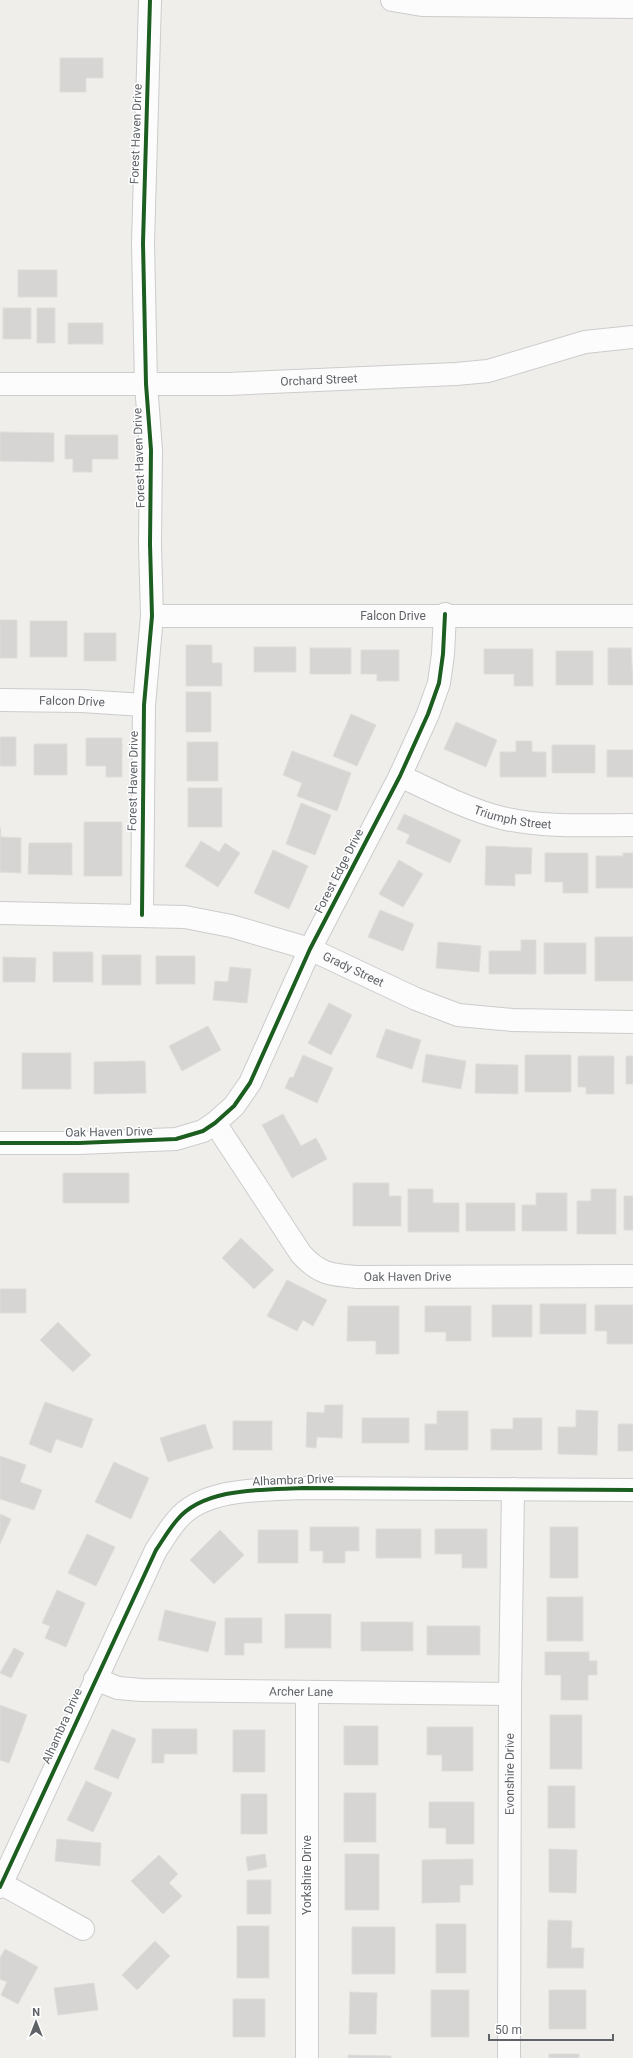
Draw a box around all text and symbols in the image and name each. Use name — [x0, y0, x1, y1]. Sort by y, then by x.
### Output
street label: Forest Haven Drive — [127, 84, 145, 184]
street label: Orchard Street — [280, 371, 358, 389]
street label: Forest Haven Drive — [130, 408, 148, 508]
street label: Falcon Drive — [360, 609, 426, 623]
street label: Falcon Drive — [39, 693, 105, 709]
street label: Forest Haven Drive — [125, 731, 141, 831]
street label: Triumph Street — [472, 803, 552, 832]
street label: Forest Edge Drive — [312, 826, 366, 916]
street label: Grady Street — [321, 949, 386, 990]
street label: Oak Haven Drive — [65, 1124, 153, 1140]
street label: Oak Haven Drive — [364, 1270, 451, 1284]
street label: Alhambra Drive — [252, 1472, 334, 1488]
street label: Archer Lane — [269, 1684, 333, 1699]
street label: Alhambra Drive — [39, 1686, 85, 1766]
street label: Evonshire Drive — [503, 1733, 517, 1815]
street label: Yorkshire Drive — [300, 1835, 314, 1915]
north arrow — [16, 2002, 56, 2042]
text: N — [32, 2006, 40, 2019]
scale bar — [489, 2016, 613, 2042]
text: 50 m — [495, 2023, 522, 2037]

